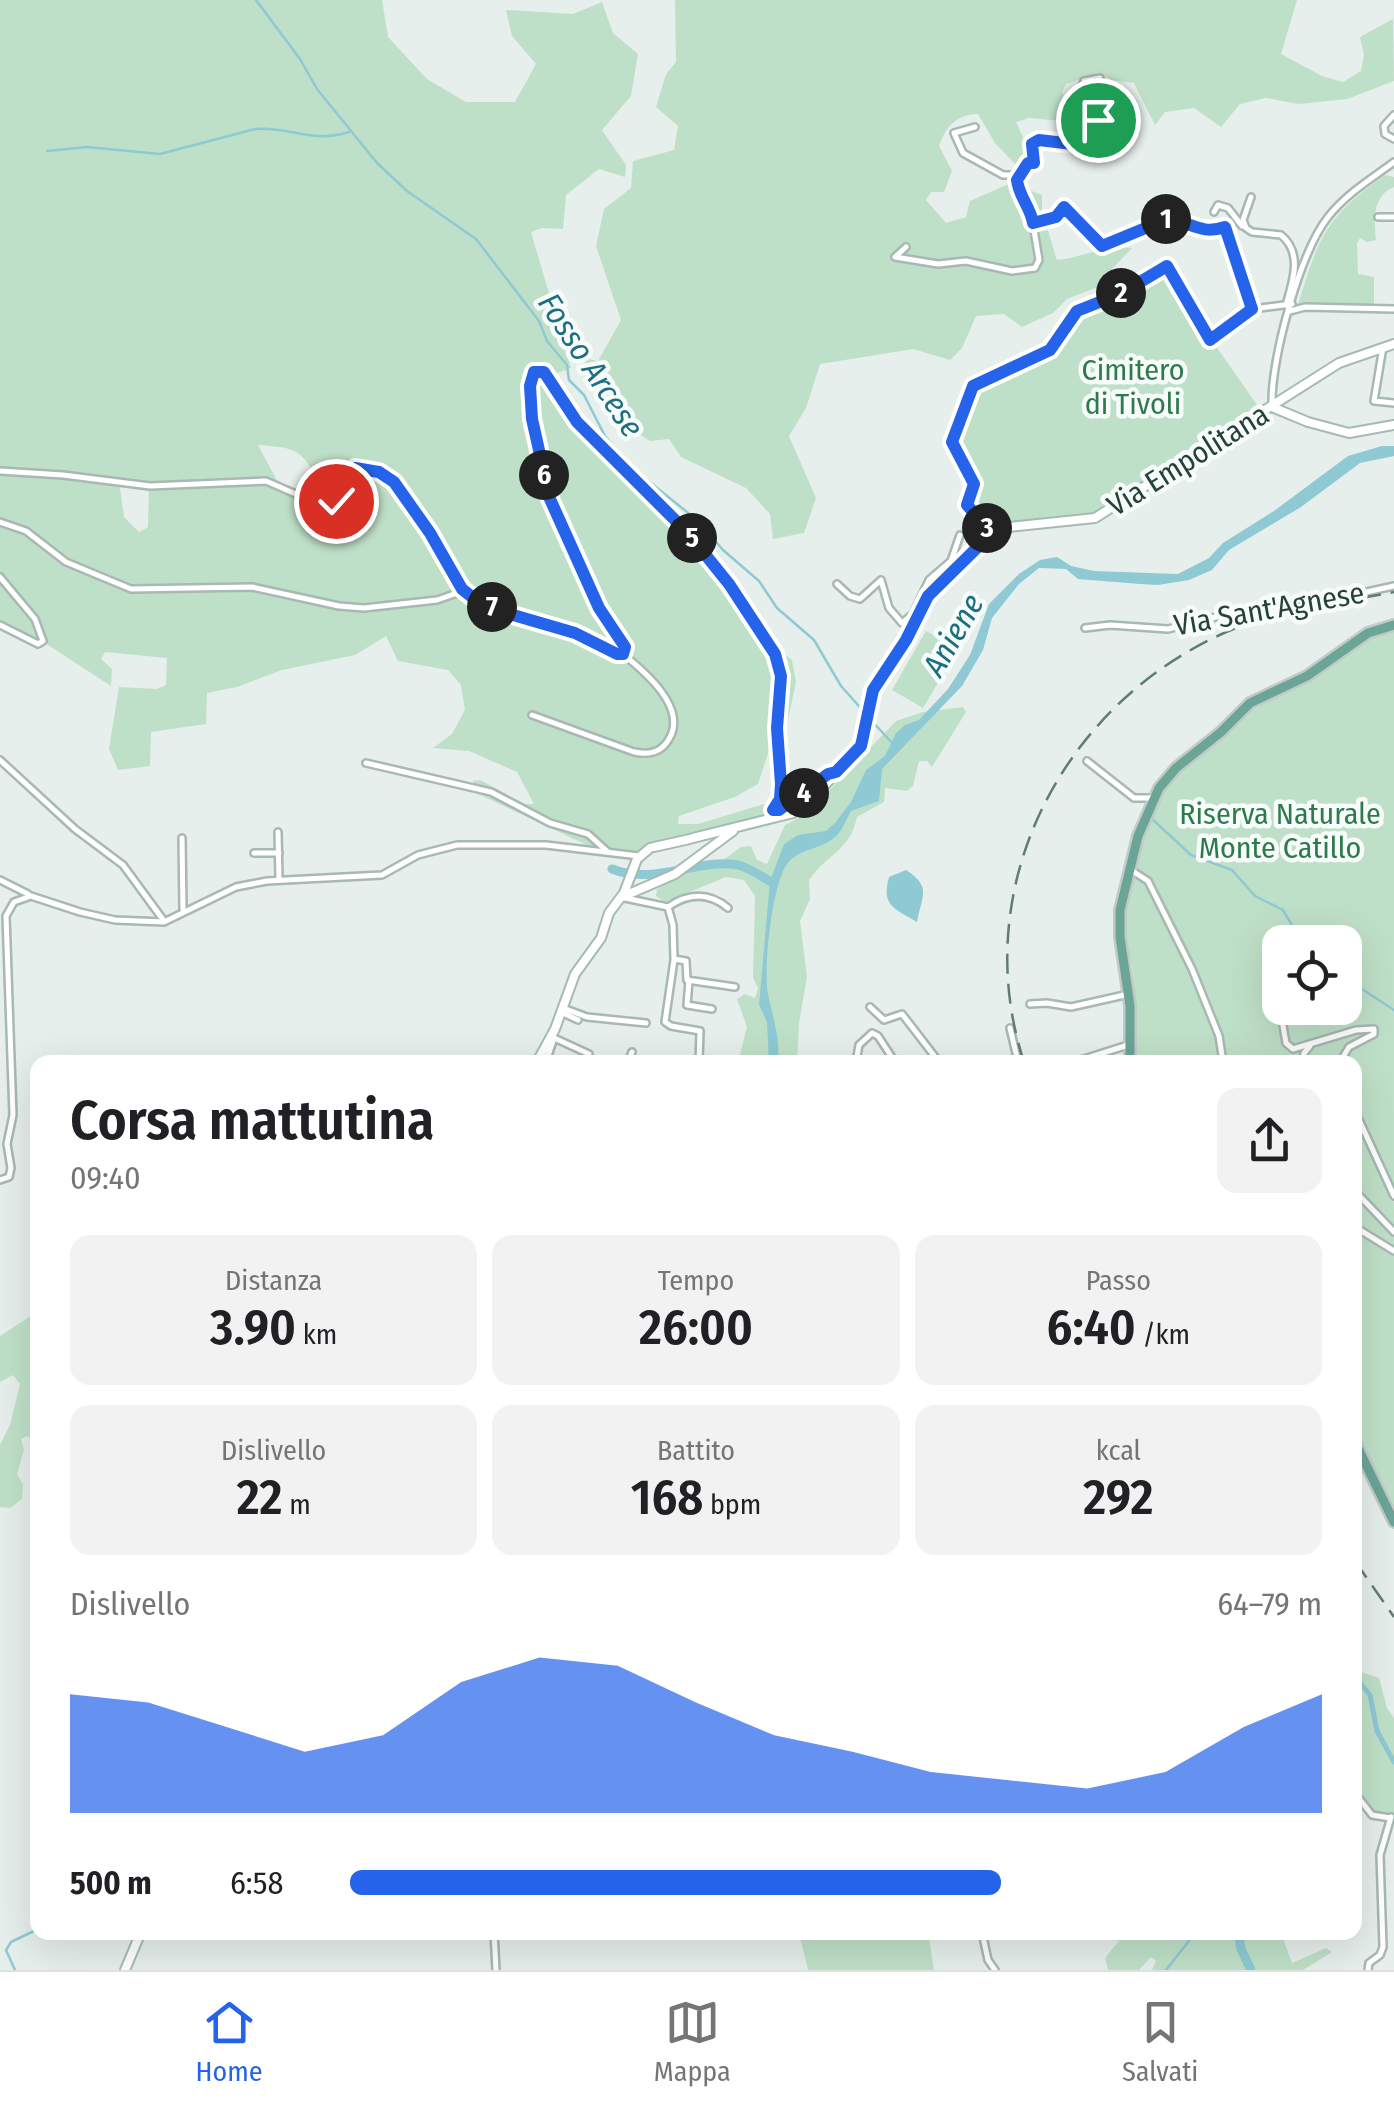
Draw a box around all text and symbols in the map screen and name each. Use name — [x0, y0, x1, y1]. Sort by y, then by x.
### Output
pin — [1056, 78, 1141, 163]
icon: arrive — [1071, 93, 1126, 148]
pin: 1 — [1141, 194, 1191, 244]
text: 1 — [1160, 202, 1172, 235]
pin: 2 — [1096, 268, 1146, 318]
text: 2 — [1115, 276, 1127, 309]
water label: Fosso Arcese — [530, 286, 652, 444]
park label: Cimitero di Tivoli — [1081, 352, 1185, 422]
street label: Via Empolitana — [1101, 396, 1275, 524]
pin: 6 — [519, 450, 569, 500]
text: 6 — [537, 458, 551, 491]
pin — [294, 459, 379, 544]
icon: check — [309, 474, 364, 529]
pin: 3 — [962, 503, 1012, 553]
text: 3 — [980, 511, 994, 544]
pin: 5 — [667, 513, 717, 563]
text: 5 — [685, 521, 699, 554]
street label: Via Sant'Agnese — [1171, 575, 1367, 643]
pin: 7 — [467, 582, 517, 632]
water label: Aniene — [914, 587, 992, 684]
text: 7 — [486, 590, 498, 623]
pin: 4 — [779, 768, 829, 818]
text: 4 — [797, 776, 811, 809]
park label: Riserva Naturale Monte Catillo — [1179, 796, 1381, 866]
map controls — [1262, 925, 1362, 1025]
button: locate — [1262, 925, 1362, 1025]
text: Corsa mattutina — [70, 1088, 434, 1154]
button: share — [1217, 1088, 1322, 1193]
text: 09:40 — [70, 1159, 141, 1197]
text: Distanza — [225, 1264, 322, 1297]
text: Tempo — [658, 1264, 734, 1297]
text: Passo — [1086, 1264, 1151, 1297]
text: 3.90 — [210, 1297, 296, 1357]
text: 26:00 — [639, 1297, 753, 1357]
text: 6:40 — [1047, 1297, 1136, 1357]
text: km — [296, 1318, 337, 1351]
text: /km — [1136, 1318, 1190, 1351]
text: Dislivello — [221, 1434, 326, 1467]
text: Battito — [657, 1434, 735, 1467]
text: kcal — [1096, 1434, 1141, 1467]
text: 22 — [237, 1467, 283, 1527]
text: 168 — [631, 1467, 703, 1527]
text: 292 — [1083, 1467, 1153, 1527]
text: m — [283, 1488, 311, 1521]
text: bpm — [703, 1488, 761, 1521]
text: Dislivello — [70, 1585, 190, 1623]
text: 64–79 m — [1217, 1585, 1322, 1623]
text: 500 m — [70, 1864, 152, 1902]
text: 6:58 — [230, 1864, 283, 1902]
tab: Home — [196, 1995, 263, 2088]
tab: Mappa — [654, 1995, 731, 2088]
tab: Salvati — [1122, 1995, 1198, 2088]

